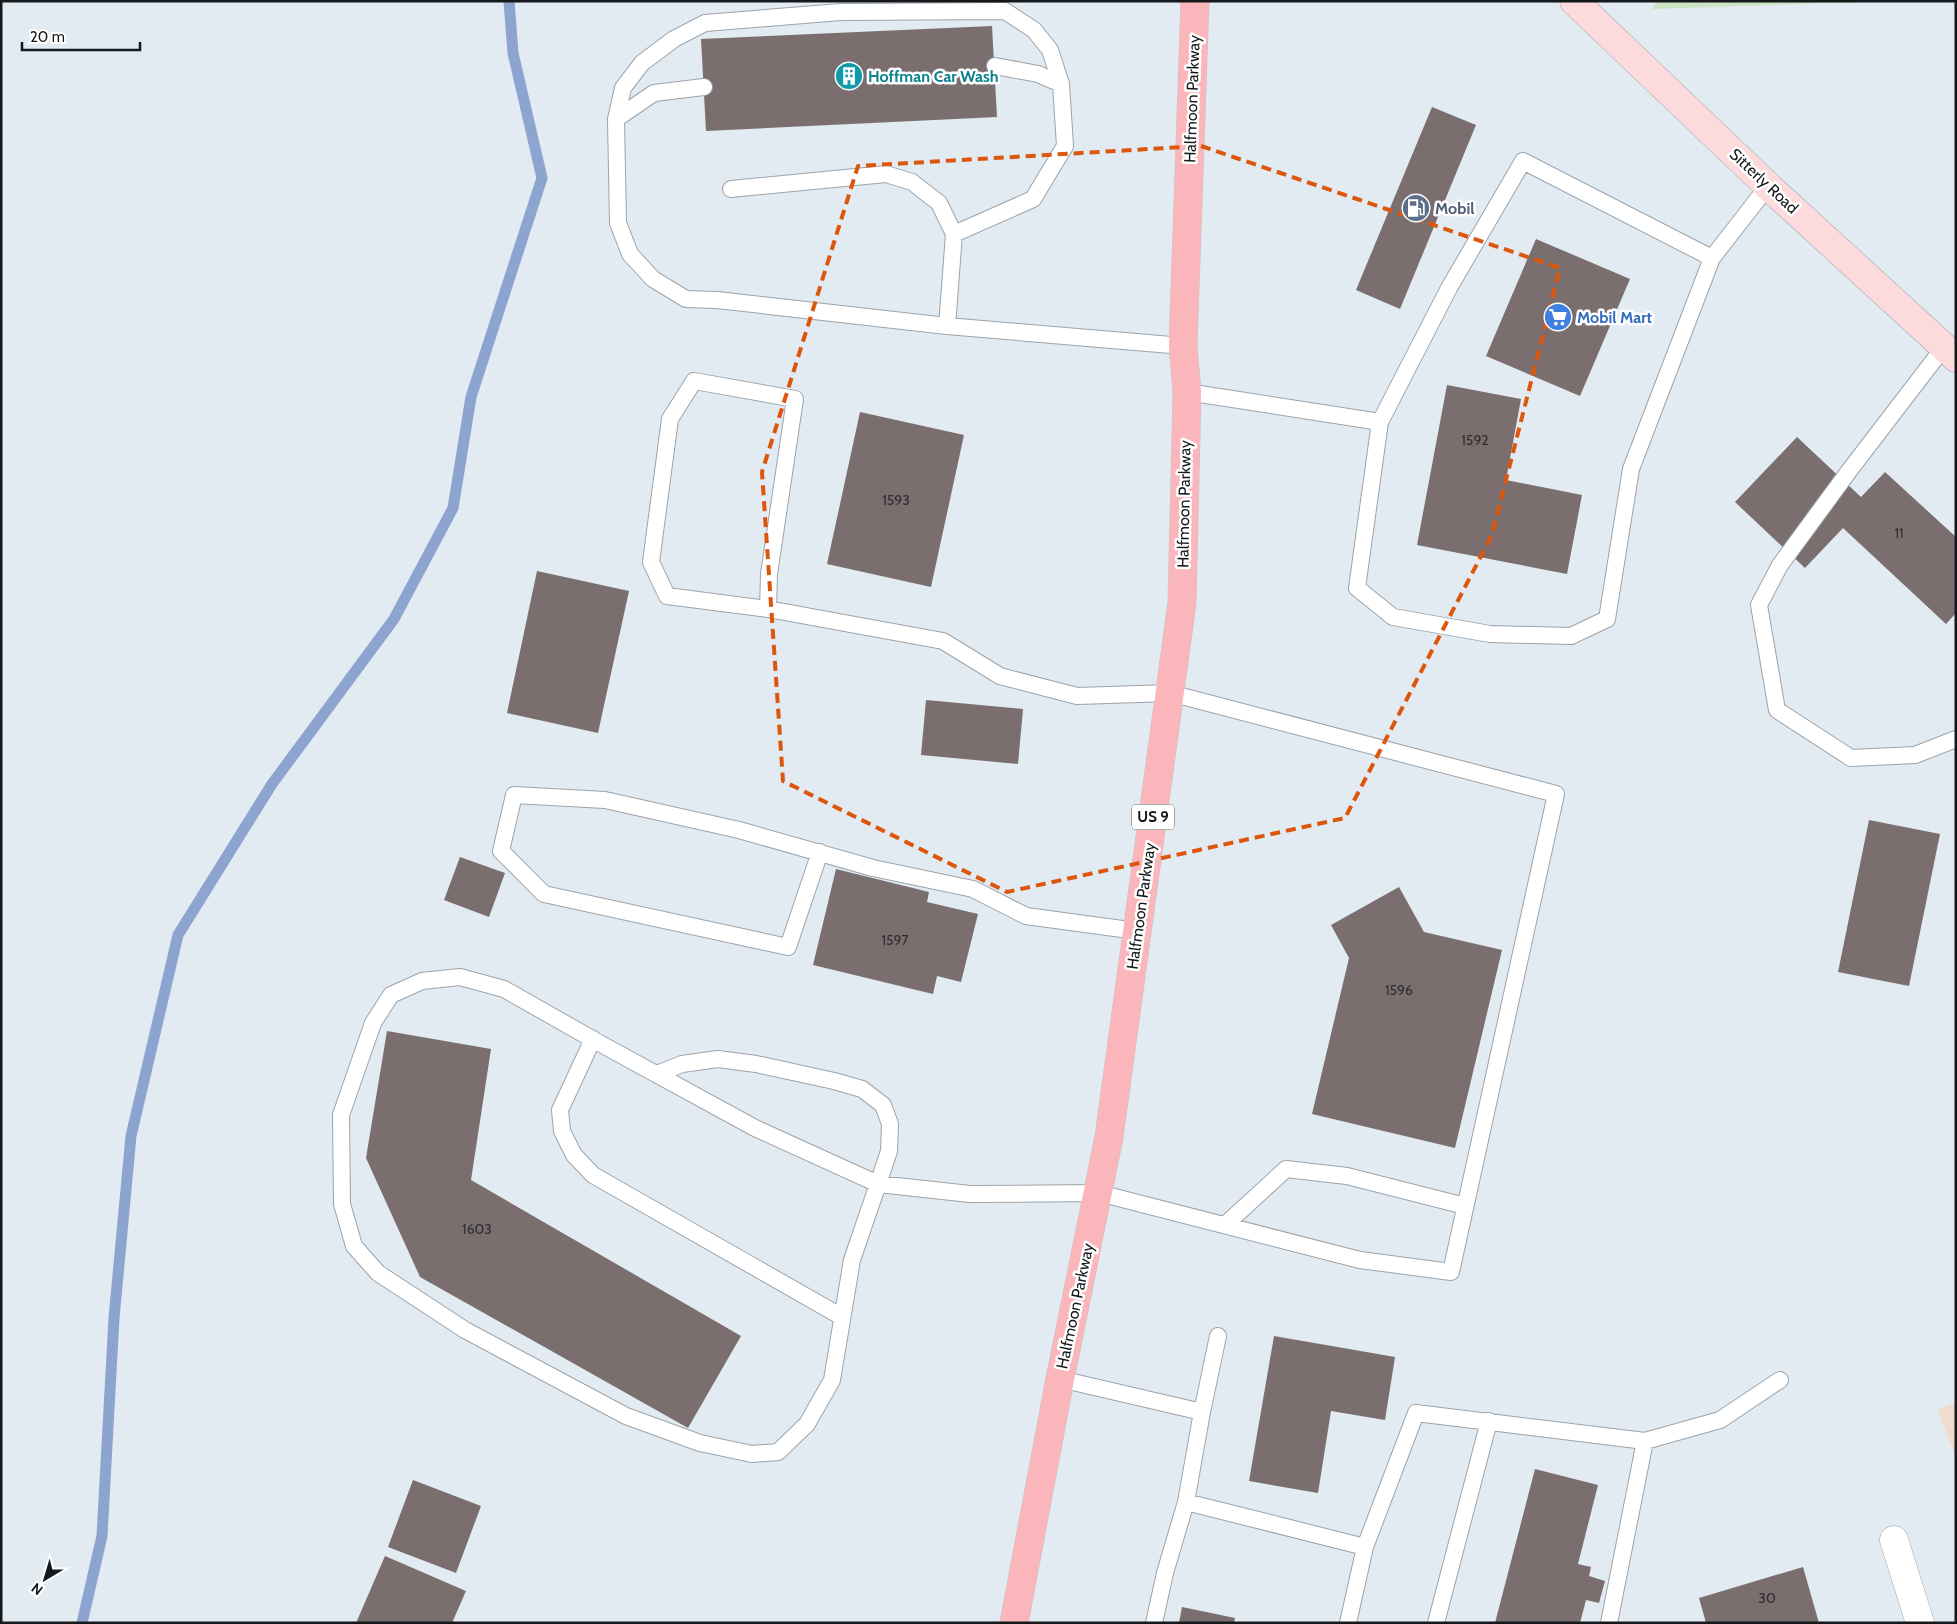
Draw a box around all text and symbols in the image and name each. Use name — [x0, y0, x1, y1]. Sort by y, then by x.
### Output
scale bar — [22, 20, 140, 52]
text: 20 m — [30, 28, 65, 46]
street label: Halfmoon Parkway — [1180, 35, 1204, 163]
building icon: Hoffman Car Wash — [834, 61, 864, 91]
place label: Hoffman Car Wash — [868, 67, 999, 86]
street label: Sitterly Road — [1726, 145, 1802, 217]
fuel station icon: Mobil — [1401, 193, 1431, 223]
place label: Mobil — [1435, 199, 1474, 218]
supermarket icon: Mobil Mart — [1543, 302, 1573, 332]
place label: Mobil Mart — [1577, 308, 1653, 327]
house number: 1592 — [1461, 431, 1489, 449]
street label: Halfmoon Parkway — [1173, 440, 1195, 568]
house number: 1593 — [882, 491, 910, 509]
house number: 11 — [1894, 524, 1904, 542]
road number: US 9 — [1132, 804, 1174, 830]
street label: Halfmoon Parkway — [1123, 841, 1159, 971]
house number: 1597 — [881, 931, 909, 949]
house number: 1596 — [1385, 981, 1413, 999]
house number: 1603 — [462, 1220, 492, 1238]
street label: Halfmoon Parkway — [1052, 1241, 1098, 1371]
north arrow — [20, 1554, 70, 1604]
text: N — [28, 1579, 46, 1599]
house number: 30 — [1758, 1589, 1776, 1607]

